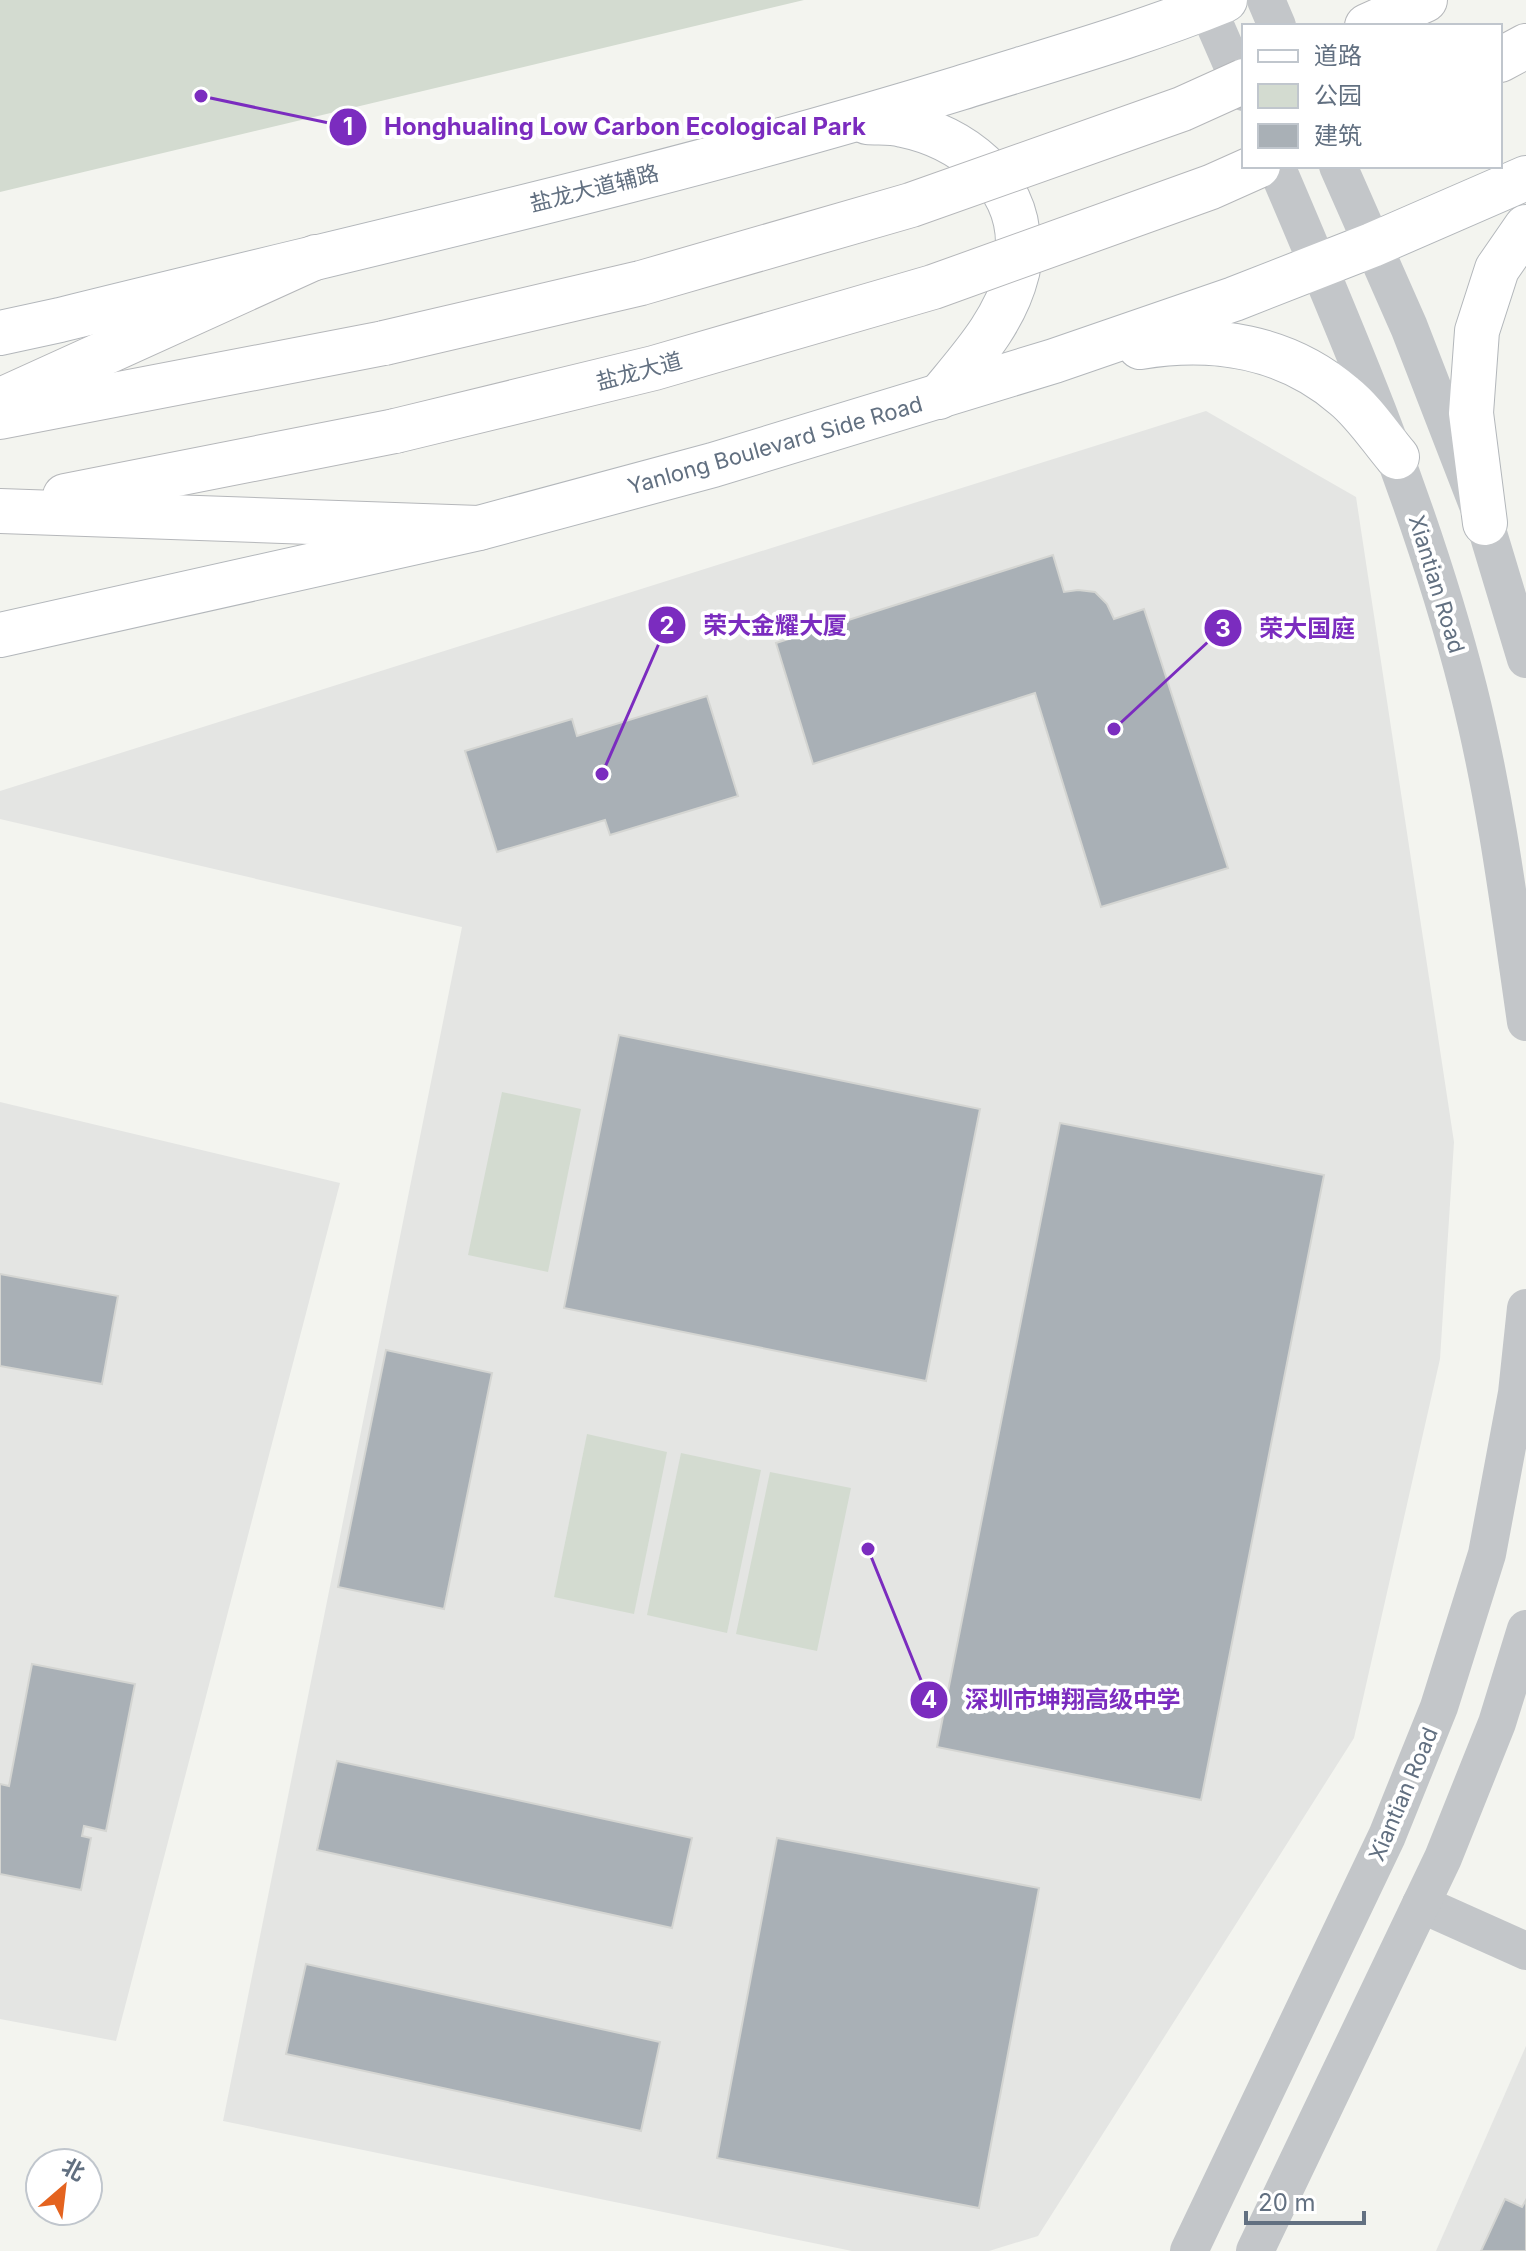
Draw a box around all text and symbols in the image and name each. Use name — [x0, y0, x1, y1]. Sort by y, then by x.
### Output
legend — [1242, 24, 1502, 168]
text: 道路 — [1314, 41, 1362, 70]
text: 公园 — [1314, 81, 1362, 110]
callout: Honghualing Low Carbon Ecological Park — [328, 103, 881, 151]
text: 1 — [343, 112, 353, 141]
text: Honghualing Low Carbon Ecological Park — [384, 112, 866, 141]
text: 建筑 — [1314, 121, 1362, 150]
street label: 盐龙大道辅路 — [527, 159, 661, 217]
street label: 盐龙大道 — [593, 347, 685, 395]
street label: Yanlong Boulevard Side Road — [625, 390, 925, 500]
street label: Xiantian Road — [1404, 512, 1470, 656]
callout: 荣大金耀大厦 — [647, 601, 863, 649]
callout: 荣大国庭 — [1203, 604, 1371, 652]
text: 2 — [659, 611, 675, 640]
text: 荣大金耀大厦 — [703, 611, 847, 640]
text: 3 — [1215, 614, 1231, 643]
text: 荣大国庭 — [1259, 614, 1355, 643]
callout: 深圳市坤翔高级中学 — [909, 1676, 1197, 1724]
text: 4 — [921, 1685, 937, 1714]
text: 深圳市坤翔高级中学 — [965, 1685, 1181, 1714]
street label: Xiantian Road — [1363, 1723, 1443, 1865]
north arrow — [24, 2147, 104, 2227]
text: 北 — [58, 2153, 89, 2186]
scale bar — [1246, 2175, 1364, 2225]
text: 20 m — [1258, 2188, 1316, 2217]

